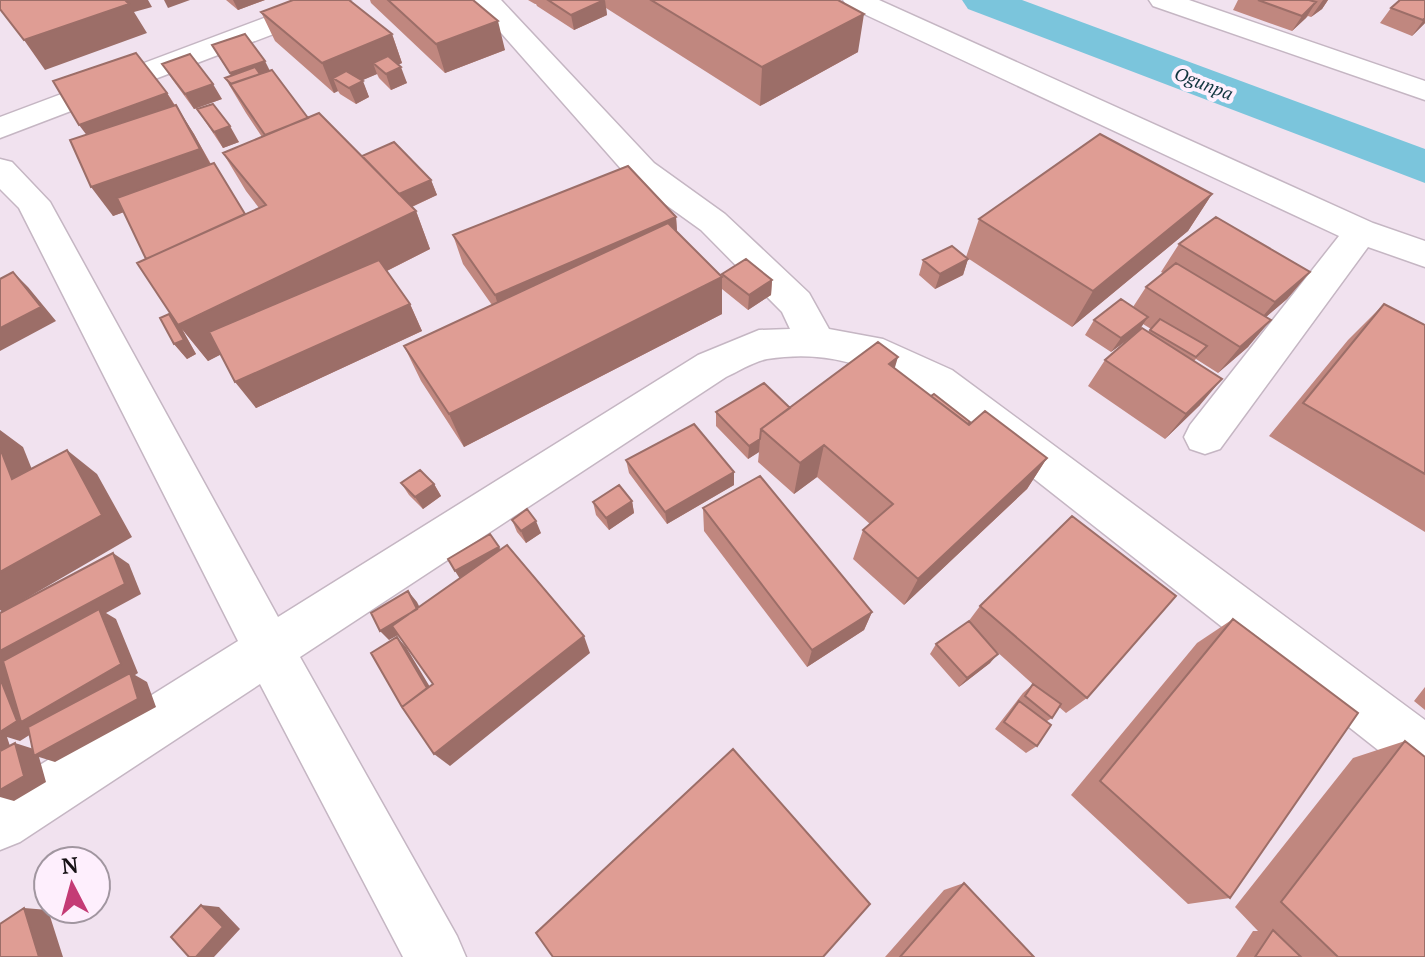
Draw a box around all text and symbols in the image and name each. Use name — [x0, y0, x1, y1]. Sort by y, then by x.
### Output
water label: Ogunpa — [1171, 61, 1237, 105]
north arrow — [32, 845, 112, 925]
text: N — [60, 849, 80, 880]

